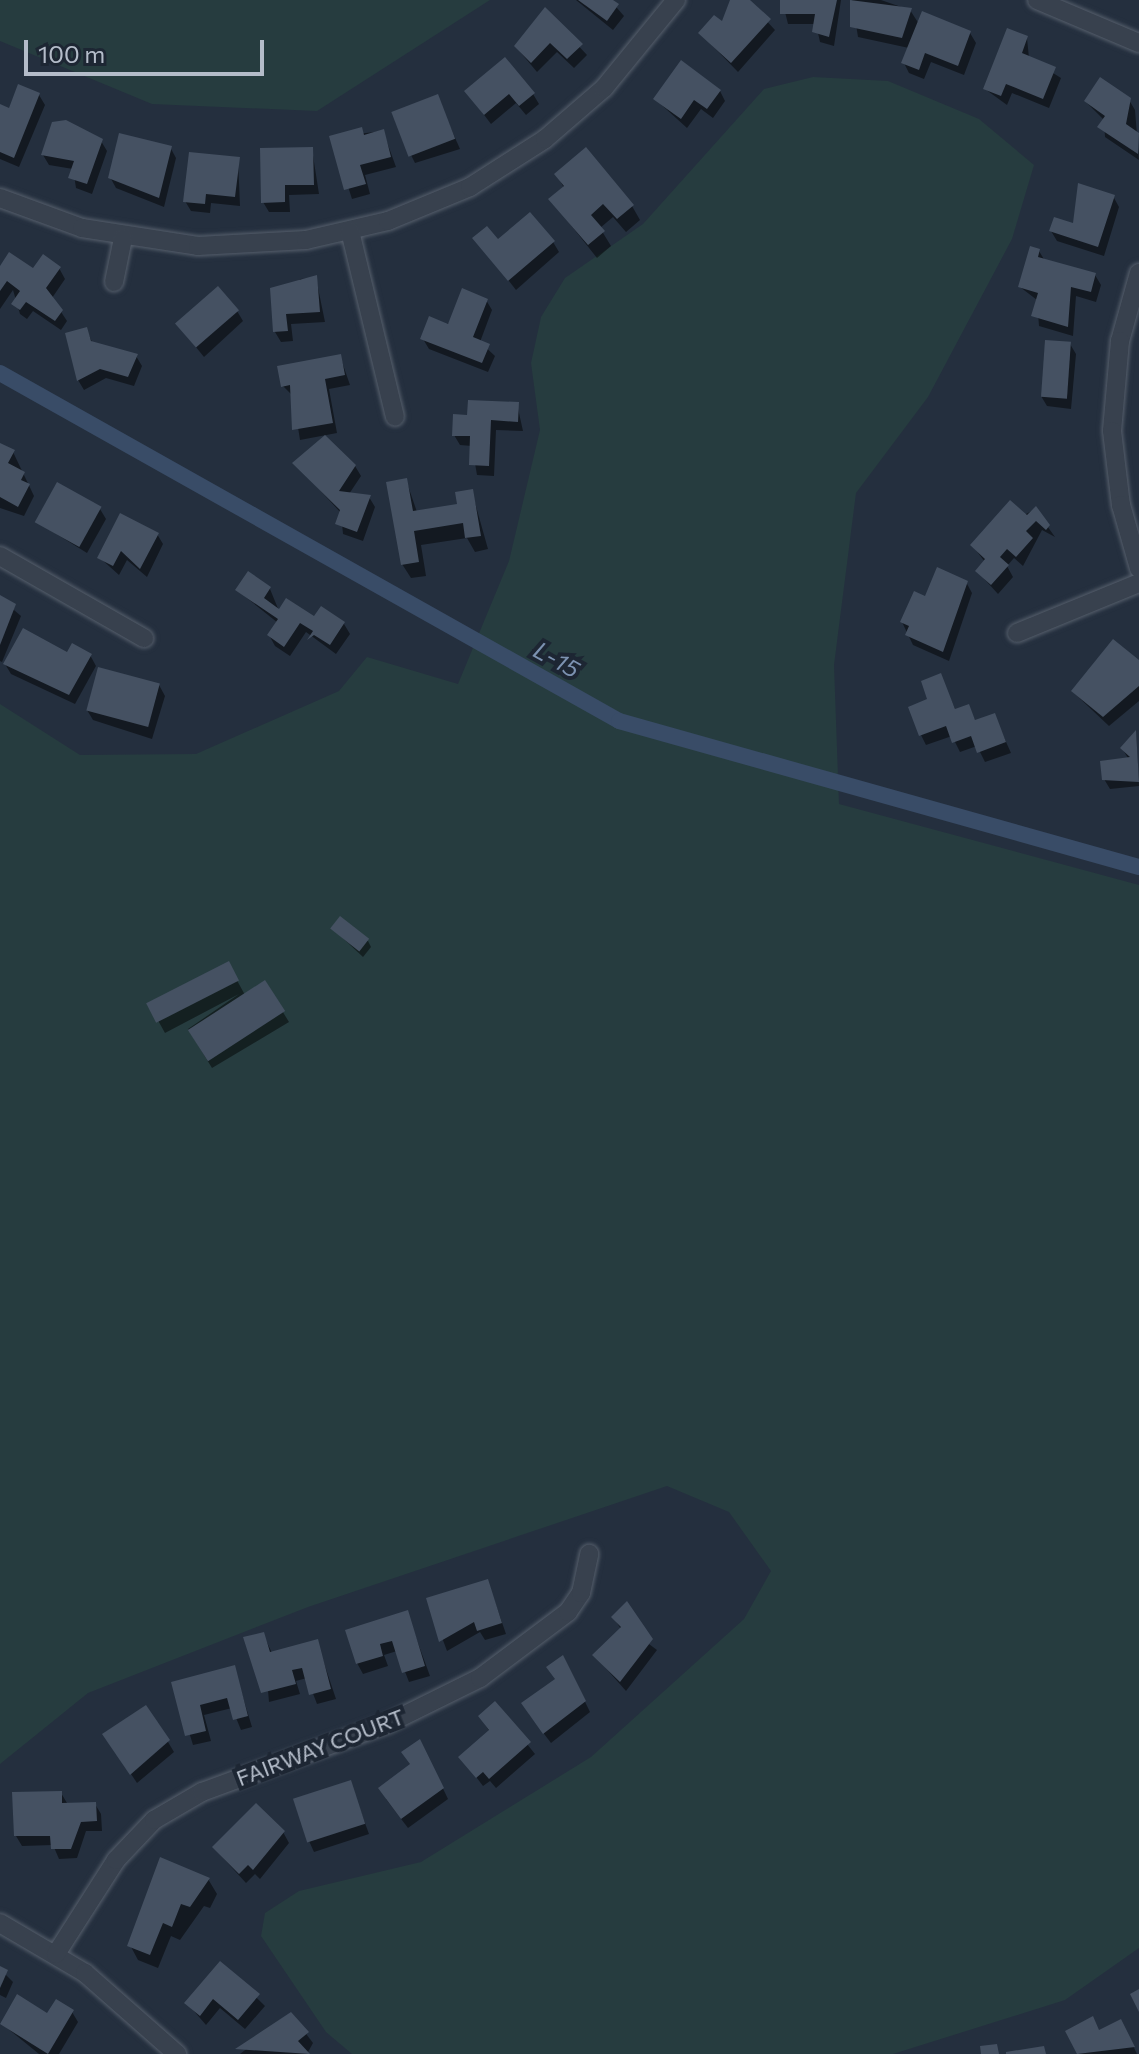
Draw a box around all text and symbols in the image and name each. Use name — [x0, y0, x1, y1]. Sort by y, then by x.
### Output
scale bar — [28, 24, 268, 74]
text: 100 m — [38, 39, 105, 68]
water label: L-15 — [529, 635, 585, 683]
street label: FAIRWAY COURT — [232, 1703, 408, 1791]

